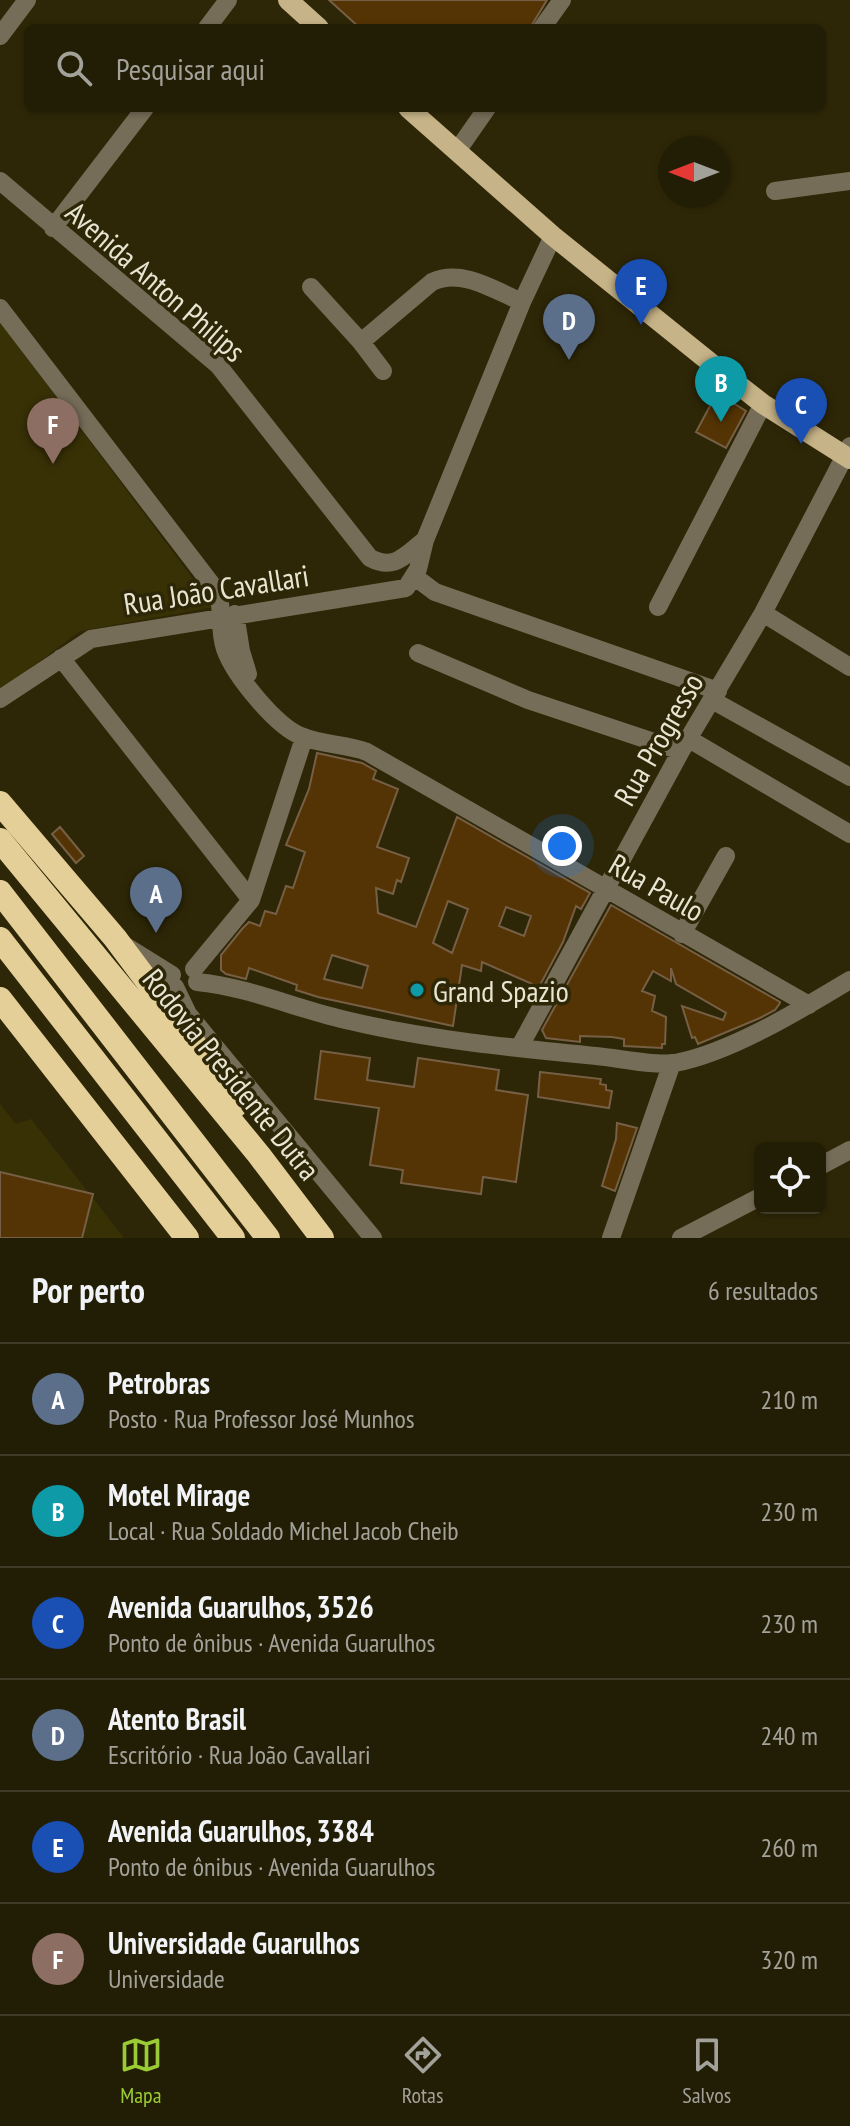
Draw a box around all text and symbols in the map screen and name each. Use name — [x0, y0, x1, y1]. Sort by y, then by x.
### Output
search box — [24, 24, 826, 112]
icon: search — [52, 46, 96, 90]
text: Pesquisar aqui — [116, 49, 265, 88]
north arrow — [658, 136, 730, 208]
street label: Avenida Anton Philips — [58, 192, 254, 370]
pin: E — [615, 259, 667, 325]
pin: D — [543, 294, 595, 360]
pin: B — [695, 356, 747, 422]
pin: C — [775, 378, 827, 444]
pin: F — [27, 398, 79, 464]
street label: Rua João Cavallari — [121, 555, 311, 623]
street label: Rua Progresso — [604, 666, 712, 812]
your location — [542, 826, 582, 866]
street label: Rua Paulo — [602, 844, 712, 930]
pin: A — [130, 867, 182, 933]
street label: Rodovia Presidente Dutra — [135, 960, 329, 1188]
place label: Grand Spazio — [433, 971, 569, 1010]
marker: Grand Spazio — [408, 981, 426, 999]
map controls — [754, 1142, 826, 1214]
button: locate — [754, 1142, 826, 1214]
text: Por perto — [32, 1268, 145, 1312]
text: 6 resultados — [708, 1274, 818, 1307]
text: Petrobras — [108, 1363, 210, 1402]
text: A — [51, 1383, 65, 1416]
text: 210 m — [760, 1383, 818, 1416]
text: Posto · Rua Professor José Munhos — [108, 1402, 414, 1435]
text: Motel Mirage — [108, 1475, 250, 1514]
text: B — [52, 1495, 64, 1528]
text: 230 m — [760, 1495, 818, 1528]
text: Local · Rua Soldado Michel Jacob Cheib — [108, 1514, 459, 1547]
text: Avenida Guarulhos, 3526 — [108, 1587, 374, 1626]
text: C — [52, 1607, 64, 1640]
text: 230 m — [760, 1607, 818, 1640]
text: Ponto de ônibus · Avenida Guarulhos — [108, 1626, 435, 1659]
text: Atento Brasil — [108, 1699, 246, 1738]
text: D — [51, 1719, 65, 1752]
text: 240 m — [760, 1719, 818, 1752]
text: Escritório · Rua João Cavallari — [108, 1738, 371, 1771]
text: Avenida Guarulhos, 3384 — [108, 1811, 374, 1850]
text: E — [52, 1831, 64, 1864]
text: 260 m — [760, 1831, 818, 1864]
text: Ponto de ônibus · Avenida Guarulhos — [108, 1850, 435, 1883]
text: Universidade Guarulhos — [108, 1923, 360, 1962]
text: F — [53, 1943, 63, 1976]
text: 320 m — [760, 1943, 818, 1976]
text: Universidade — [108, 1962, 225, 1995]
tab: Mapa — [119, 2033, 163, 2109]
tab: Rotas — [401, 2033, 445, 2109]
tab: Salvos — [682, 2033, 731, 2109]

